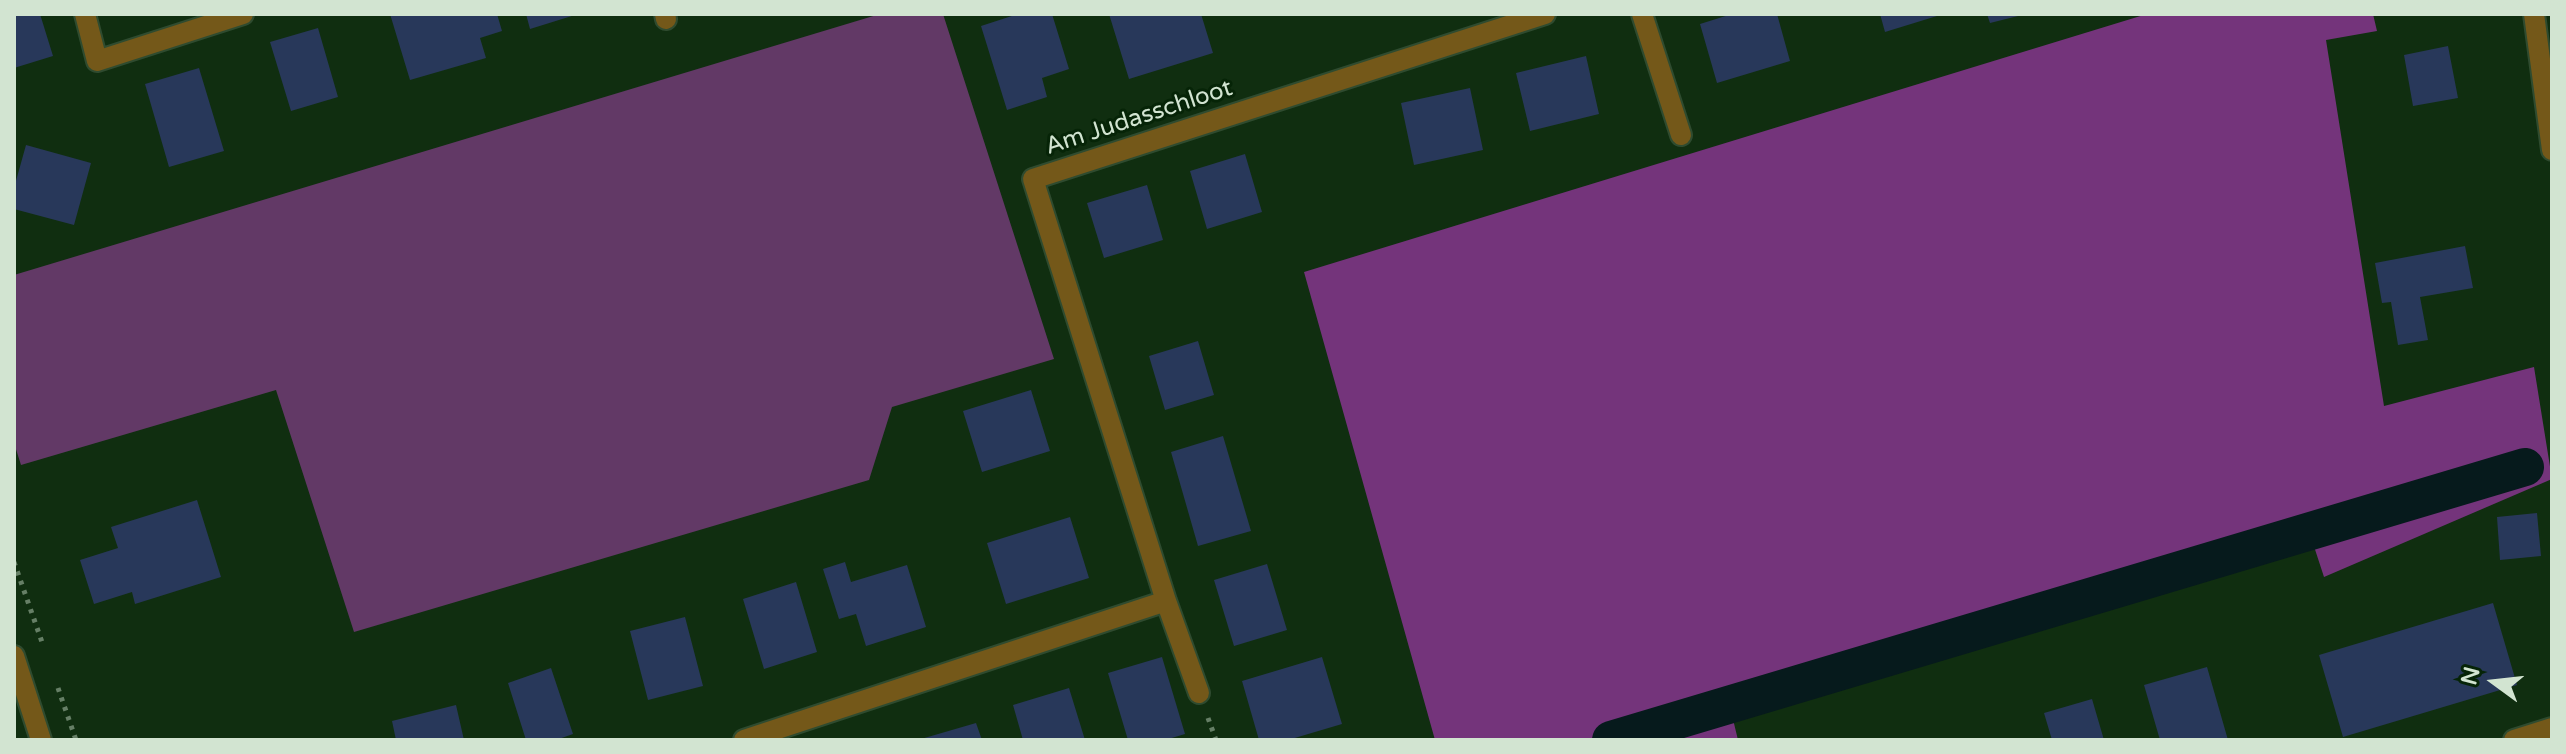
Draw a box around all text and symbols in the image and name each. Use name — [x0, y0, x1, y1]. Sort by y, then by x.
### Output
street label: Am Judasschloot — [1042, 74, 1236, 162]
north arrow — [2454, 642, 2534, 722]
text: N — [2456, 664, 2486, 688]

